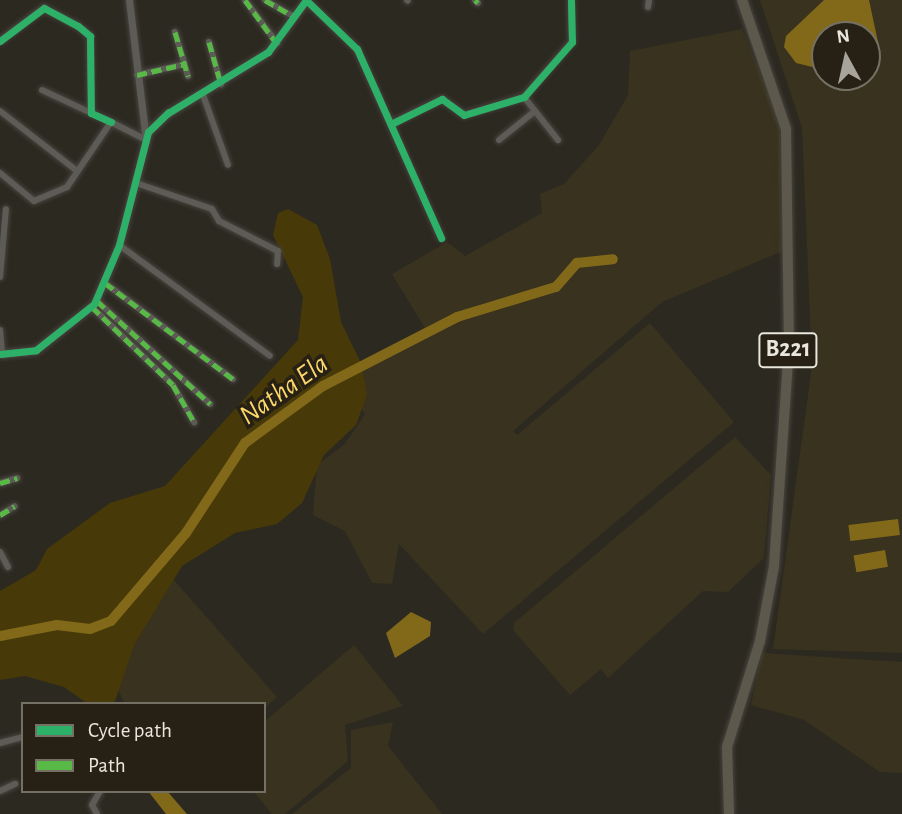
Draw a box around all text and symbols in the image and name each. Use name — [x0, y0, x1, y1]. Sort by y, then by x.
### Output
north arrow — [811, 21, 881, 91]
text: N — [835, 26, 851, 47]
road number: B221 — [758, 330, 818, 370]
water label: Natha Ela — [233, 347, 335, 433]
legend — [21, 702, 266, 793]
text: Cycle path — [88, 720, 172, 741]
text: Path — [88, 755, 126, 776]

